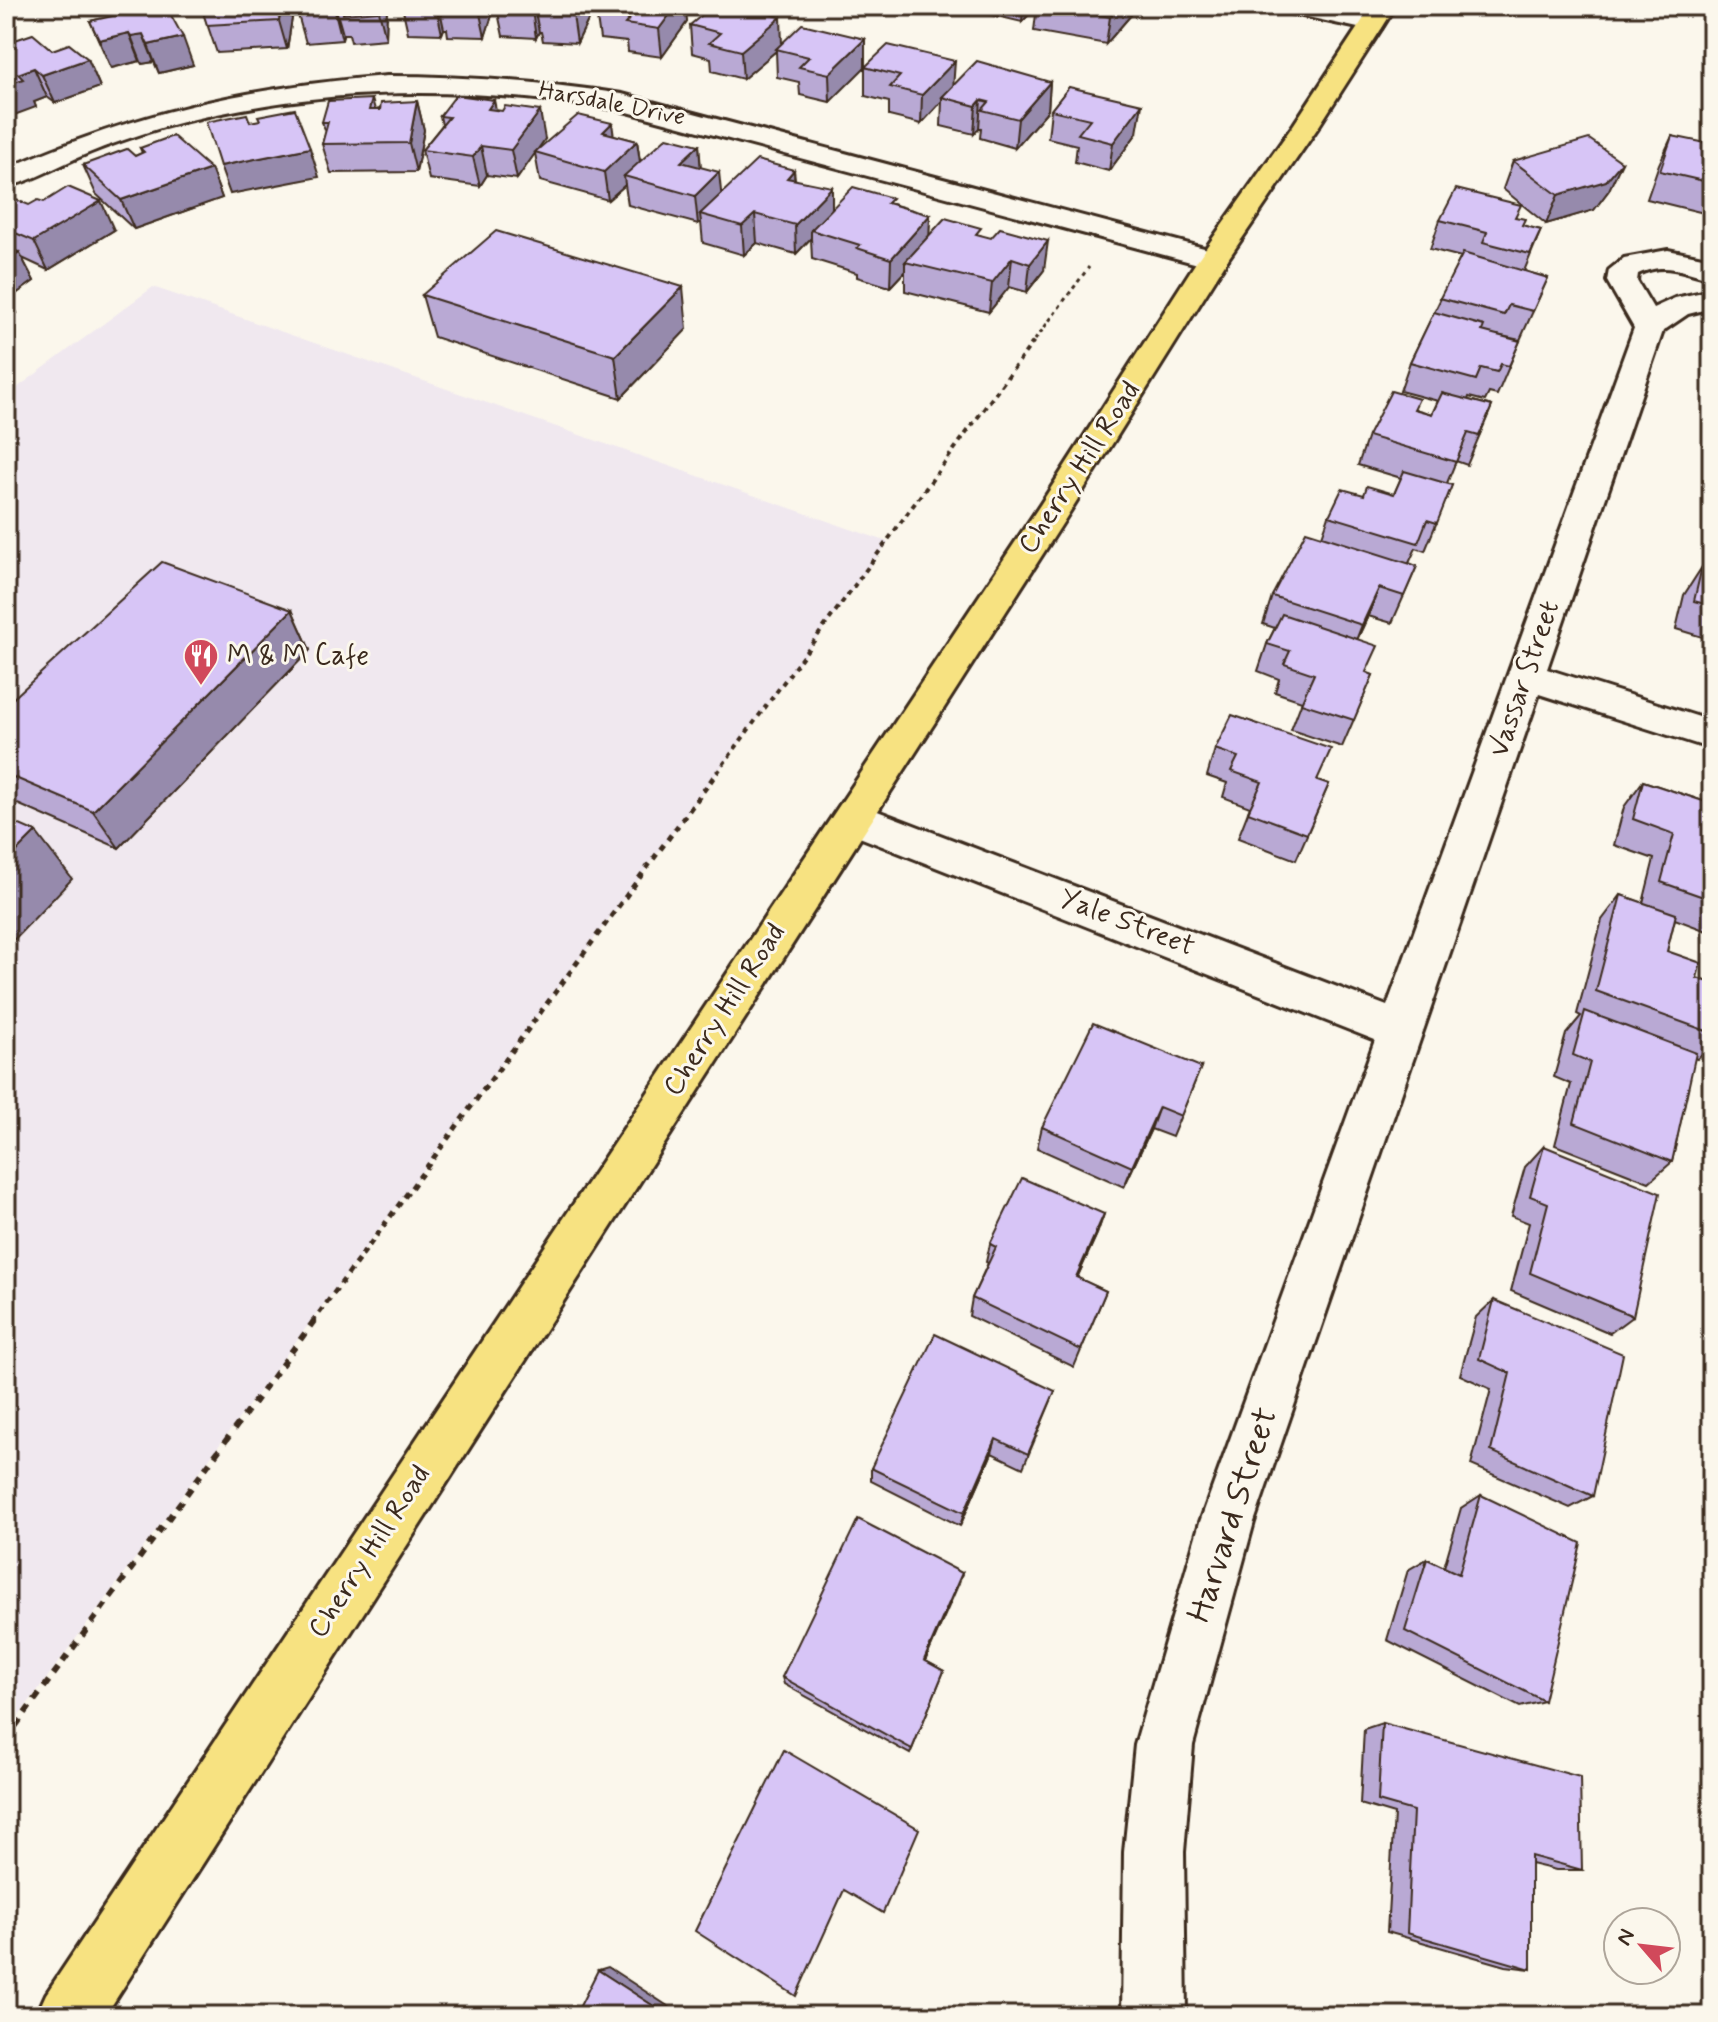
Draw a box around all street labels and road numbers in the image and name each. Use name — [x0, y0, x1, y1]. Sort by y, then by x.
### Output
street label: Harsdale Drive — [536, 75, 688, 133]
street label: Cherry Hill Road — [1010, 374, 1150, 562]
street label: Vassar Street — [1481, 596, 1569, 762]
street label: Yale Street — [1054, 880, 1200, 966]
street label: Cherry Hill Road — [655, 916, 795, 1104]
street label: Harvard Street — [1177, 1402, 1289, 1628]
street label: Cherry Hill Road — [300, 1458, 440, 1646]

